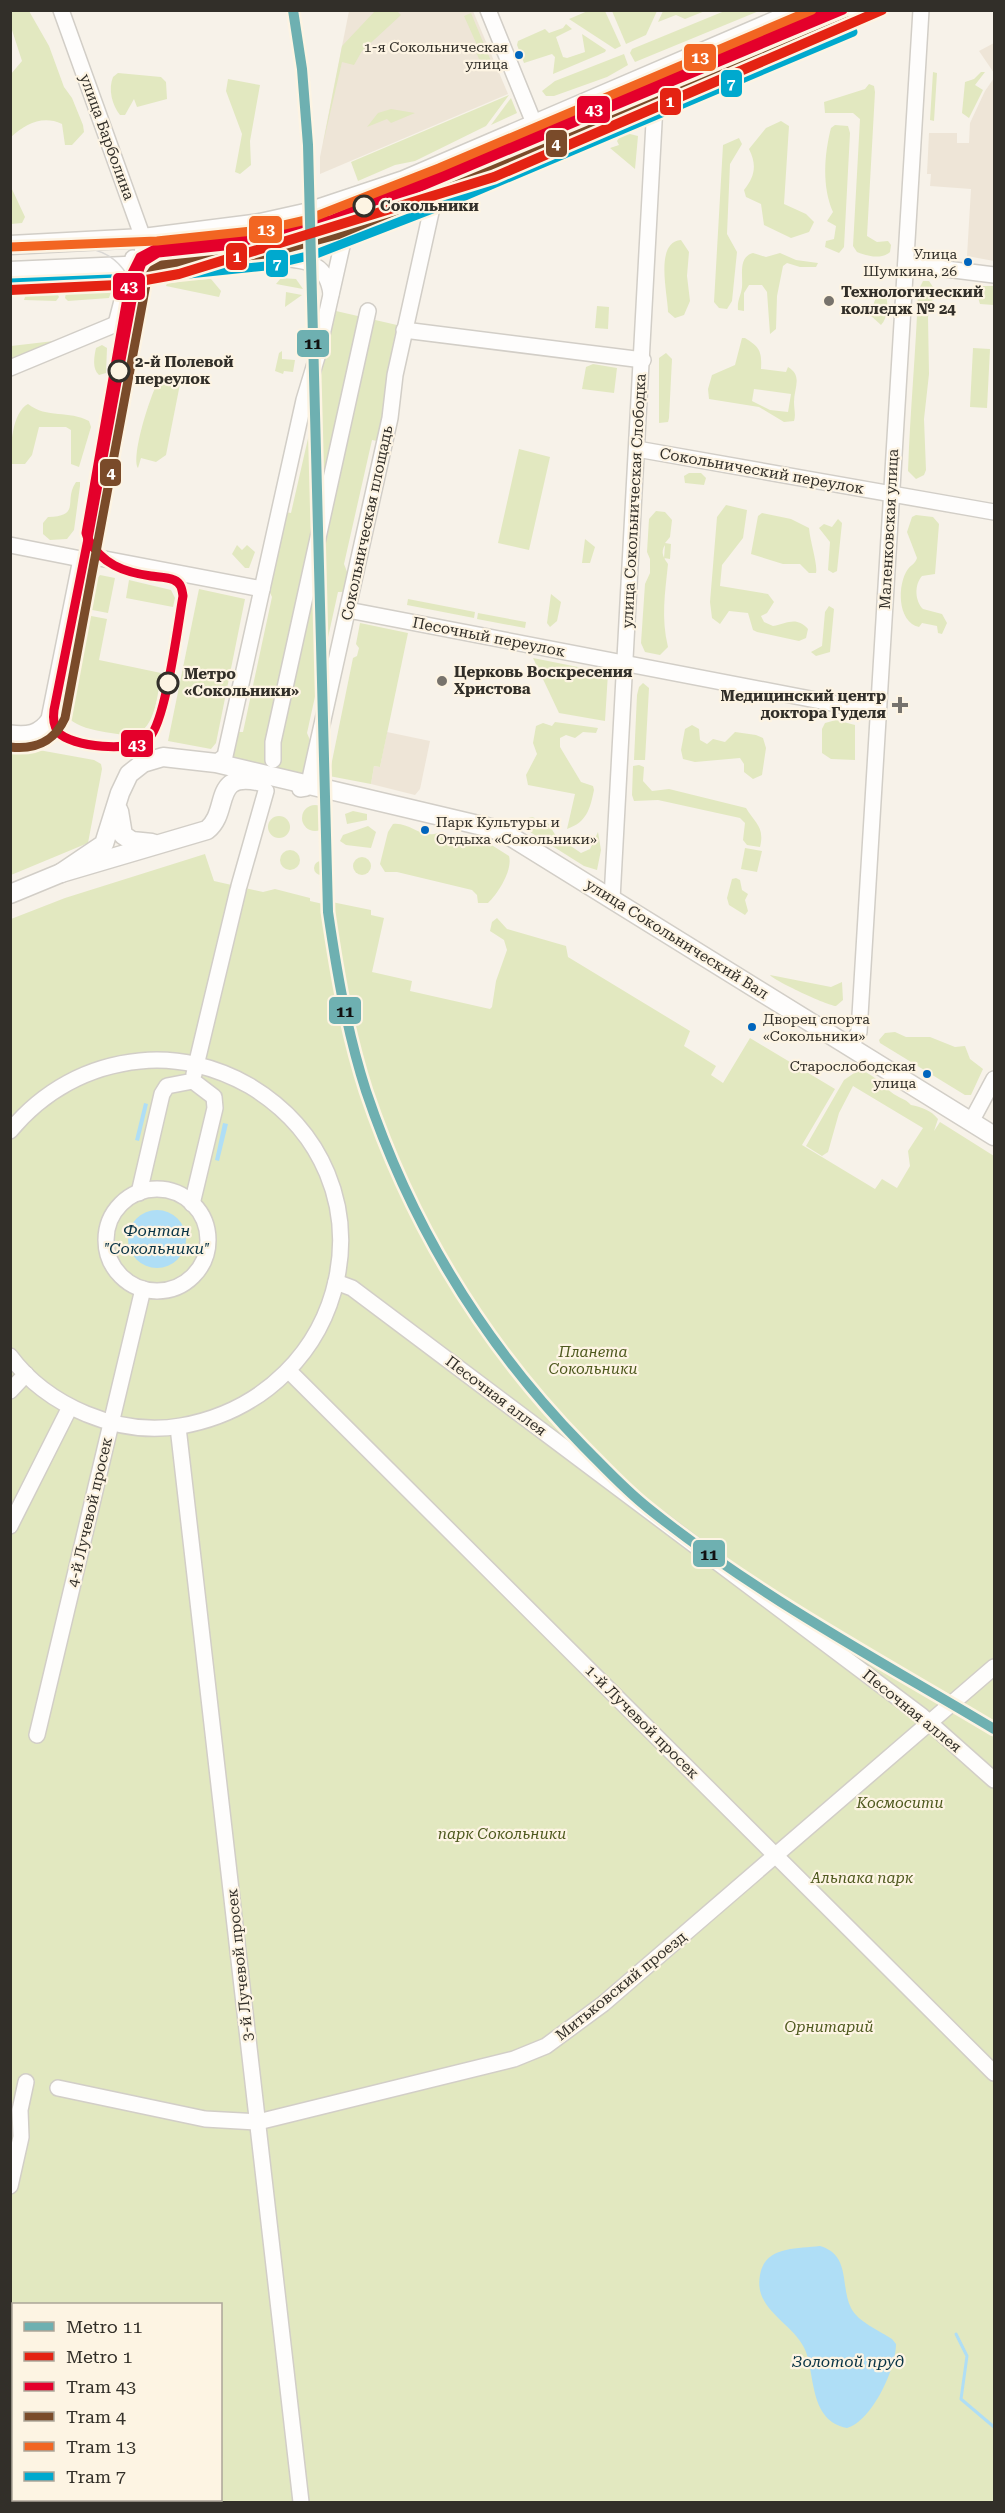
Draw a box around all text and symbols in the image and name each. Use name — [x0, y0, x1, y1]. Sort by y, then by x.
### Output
place label: 1-я Сокольническая улица — [364, 39, 508, 72]
line badge: 13 — [683, 43, 717, 72]
text: 13 — [691, 48, 709, 67]
marker: 1-я Сокольническая улица — [513, 49, 525, 61]
line badge: 7 — [720, 69, 743, 98]
street label: улица Барболина — [76, 71, 138, 203]
text: 7 — [727, 74, 736, 93]
line badge: 1 — [659, 87, 682, 116]
text: 1 — [666, 92, 675, 111]
line badge: 43 — [576, 95, 611, 124]
text: 43 — [585, 100, 603, 119]
line badge: 4 — [545, 129, 568, 158]
text: 4 — [552, 134, 561, 153]
marker: Сокольники — [353, 195, 375, 217]
place label: Сокольники — [380, 197, 479, 215]
line badge: 13 — [248, 215, 283, 244]
text: 13 — [257, 220, 275, 239]
line badge: 1 — [225, 242, 248, 271]
place label: Улица Шумкина, 26 — [863, 246, 957, 279]
text: 1 — [233, 247, 242, 266]
line badge: 7 — [265, 249, 289, 278]
text: 7 — [273, 254, 282, 273]
marker: Улица Шумкина, 26 — [962, 256, 974, 268]
line badge: 43 — [112, 272, 146, 301]
text: 43 — [120, 277, 138, 296]
place label: Технологический колледж № 24 — [841, 283, 983, 318]
marker: Технологический колледж № 24 — [822, 294, 836, 308]
line badge: 11 — [296, 329, 330, 358]
text: 11 — [304, 334, 322, 353]
place label: 2-й Полевой переулок — [135, 353, 234, 388]
marker: 2-й Полевой переулок — [108, 360, 130, 382]
street label: улица Сокольническая Слободка — [618, 373, 650, 629]
street label: Сокольническая площадь — [338, 424, 396, 622]
street label: Сокольнический переулок — [658, 444, 866, 498]
street label: Маленковская улица — [876, 448, 902, 610]
line badge: 4 — [99, 458, 122, 487]
text: 4 — [107, 463, 116, 482]
street label: Песочный переулок — [411, 613, 567, 661]
place label: Церковь Воскресения Христова — [454, 663, 633, 698]
place label: Метро «Сокольники» — [184, 665, 299, 700]
marker: Метро «Сокольники» — [157, 672, 179, 694]
marker: Церковь Воскресения Христова — [435, 674, 449, 688]
place label: Медицинский центр доктора Гуделя — [721, 687, 887, 722]
marker: Медицинский центр доктора Гуделя — [891, 696, 909, 714]
line badge: 43 — [120, 729, 154, 758]
text: 43 — [128, 735, 146, 754]
place label: Парк Культуры и Отдыха «Сокольники» — [436, 814, 597, 847]
marker: Парк Культуры и Отдыха «Сокольники» — [419, 824, 431, 836]
street label: улица Сокольнический Вал — [582, 875, 772, 1003]
line badge: 11 — [328, 996, 362, 1025]
text: 11 — [336, 1002, 354, 1021]
place label: Дворец спорта «Сокольники» — [763, 1011, 870, 1044]
marker: Дворец спорта «Сокольники» — [746, 1021, 758, 1033]
place label: Старослободская улица — [790, 1058, 916, 1091]
marker: Старослободская улица — [921, 1068, 933, 1080]
water label: Фонтан "Сокольники" — [104, 1221, 210, 1258]
park label: Планета Сокольники — [548, 1343, 638, 1378]
street label: Песочная аллея — [442, 1352, 550, 1440]
street label: 4-й Лучевой просек — [64, 1435, 116, 1589]
line badge: 11 — [692, 1539, 726, 1568]
text: 11 — [700, 1545, 718, 1564]
street label: 1-й Лучевой просек — [581, 1661, 703, 1783]
street label: Песочная аллея — [859, 1666, 965, 1756]
park label: Космосити — [856, 1794, 943, 1812]
park label: парк Сокольники — [438, 1825, 566, 1843]
park label: Альпака парк — [810, 1869, 914, 1887]
street label: 3-й Лучевой просек — [223, 1887, 257, 2042]
street label: Митьковский проезд — [552, 1927, 691, 2044]
park label: Орнитарий — [785, 2018, 873, 2036]
legend — [12, 2303, 222, 2501]
text: Metro 11 — [66, 2316, 143, 2337]
text: Metro 1 — [66, 2346, 132, 2367]
water label: Золотой пруд — [792, 2352, 904, 2371]
text: Tram 43 — [66, 2376, 136, 2397]
text: Tram 4 — [66, 2406, 126, 2427]
text: Tram 13 — [66, 2436, 136, 2457]
text: Tram 7 — [66, 2466, 126, 2487]

